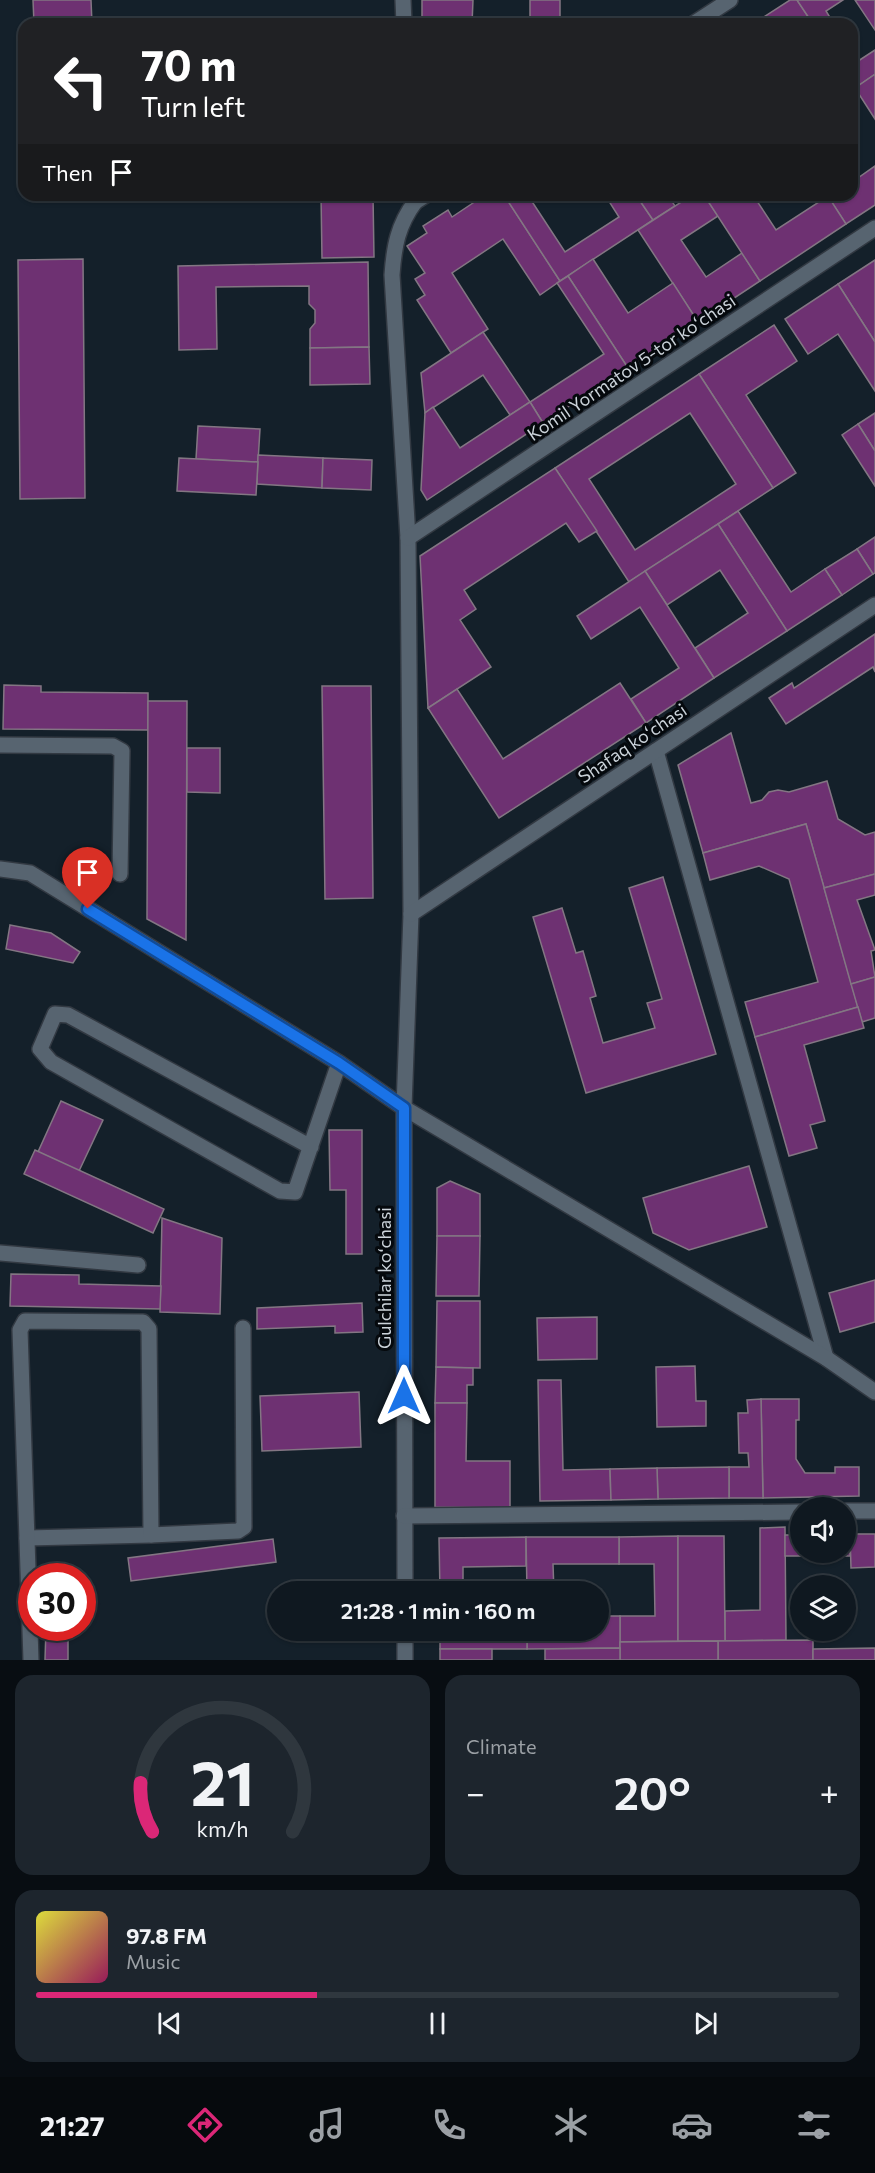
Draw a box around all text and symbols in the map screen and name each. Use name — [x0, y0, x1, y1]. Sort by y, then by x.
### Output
text: 70 m — [141, 38, 236, 90]
icon: left — [42, 42, 120, 120]
text: Turn left — [141, 90, 245, 123]
icon: arrive — [105, 156, 138, 189]
text: Then — [42, 159, 93, 186]
street label: Komil Yormatov 5-tor koʻchasi — [523, 289, 739, 445]
street label: Shafaq koʻchasi — [573, 699, 691, 787]
pin — [62, 847, 113, 909]
icon: arrive — [71, 856, 104, 889]
street label: Gulchilar koʻchasi — [373, 1207, 395, 1349]
position arrow — [372, 1364, 436, 1428]
map controls — [790, 1497, 856, 1641]
button: sound — [790, 1497, 856, 1563]
speed limit sign: 30 — [18, 1563, 96, 1641]
button: layers — [790, 1575, 856, 1641]
text: 21:28 · 1 min · 160 m — [341, 1597, 535, 1624]
text: Climate — [466, 1734, 536, 1758]
text: 21 — [191, 1743, 254, 1819]
text: 20° — [614, 1764, 691, 1819]
text: − — [466, 1771, 485, 1812]
text: + — [820, 1771, 839, 1812]
text: km/h — [196, 1815, 249, 1841]
text: 97.8 FM — [126, 1922, 207, 1949]
text: Music — [126, 1949, 180, 1973]
icon: previous — [153, 2007, 186, 2040]
icon: pause — [421, 2007, 454, 2040]
icon: next — [689, 2007, 722, 2040]
icon: directions — [184, 2104, 226, 2146]
icon: music — [306, 2104, 348, 2146]
icon: phone — [428, 2104, 470, 2146]
icon: climate — [550, 2104, 592, 2146]
icon: car — [671, 2104, 713, 2146]
icon: filters — [793, 2104, 835, 2146]
text: 21:27 — [40, 2109, 105, 2142]

